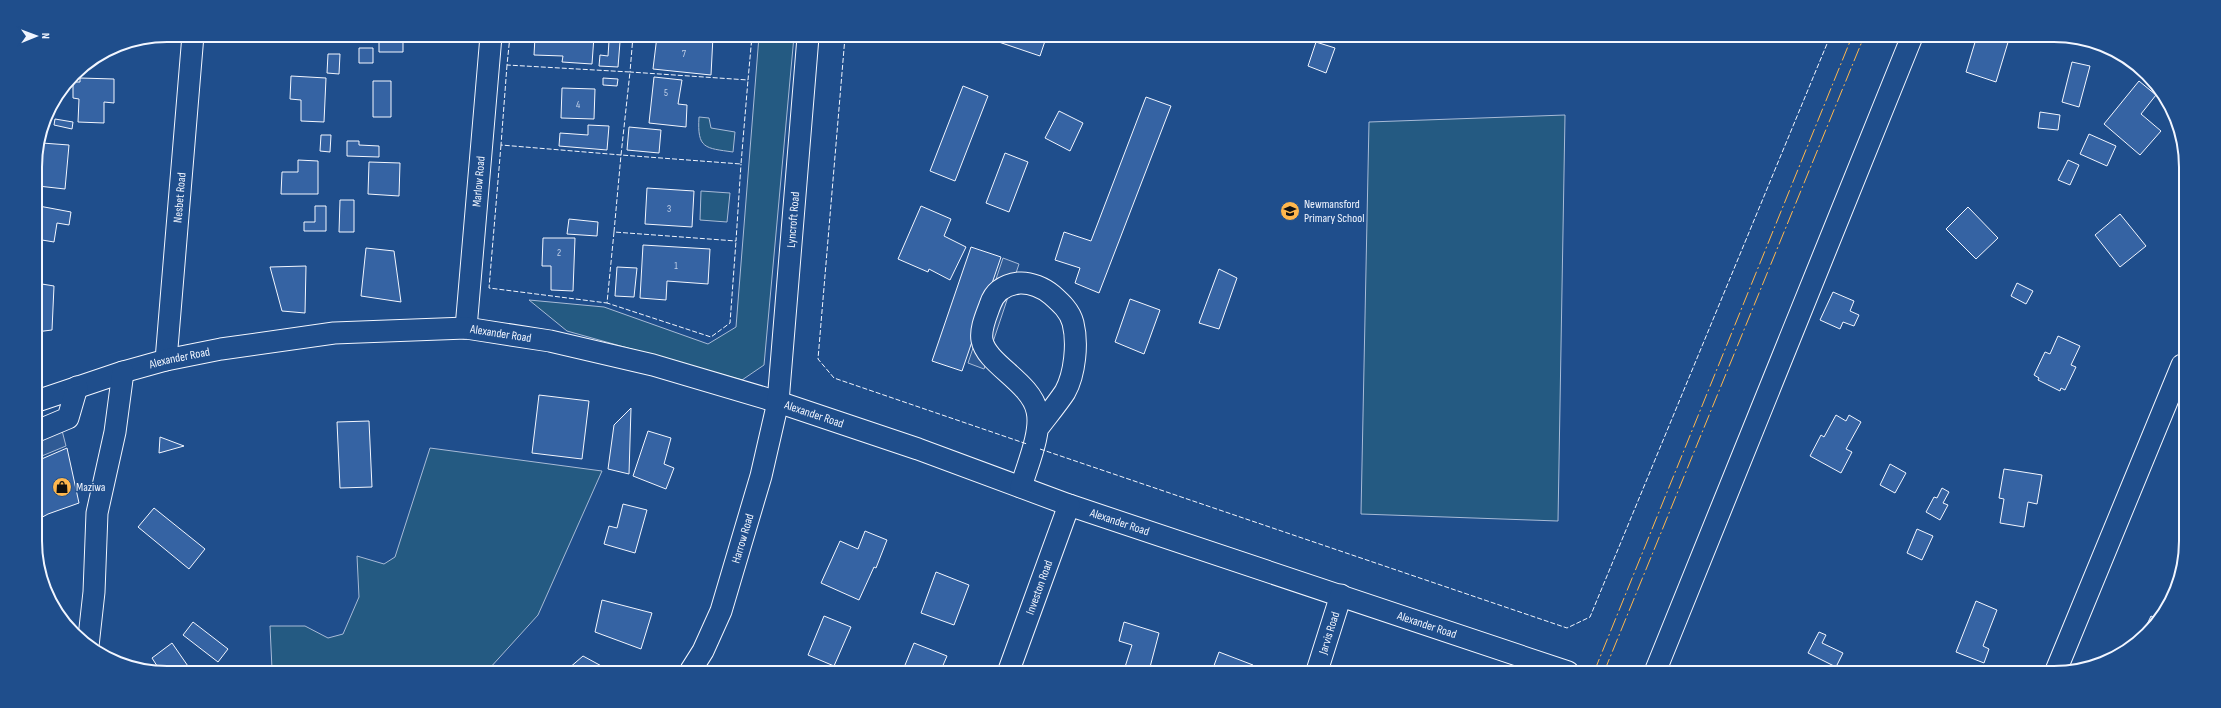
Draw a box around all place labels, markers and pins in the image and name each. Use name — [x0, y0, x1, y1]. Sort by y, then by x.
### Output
place label: Newmansford Primary School — [1304, 197, 1364, 226]
school or university icon: Newmansford Primary School — [1279, 200, 1301, 222]
shop icon: Maziwa — [51, 476, 73, 498]
place label: Maziwa — [76, 480, 106, 495]

